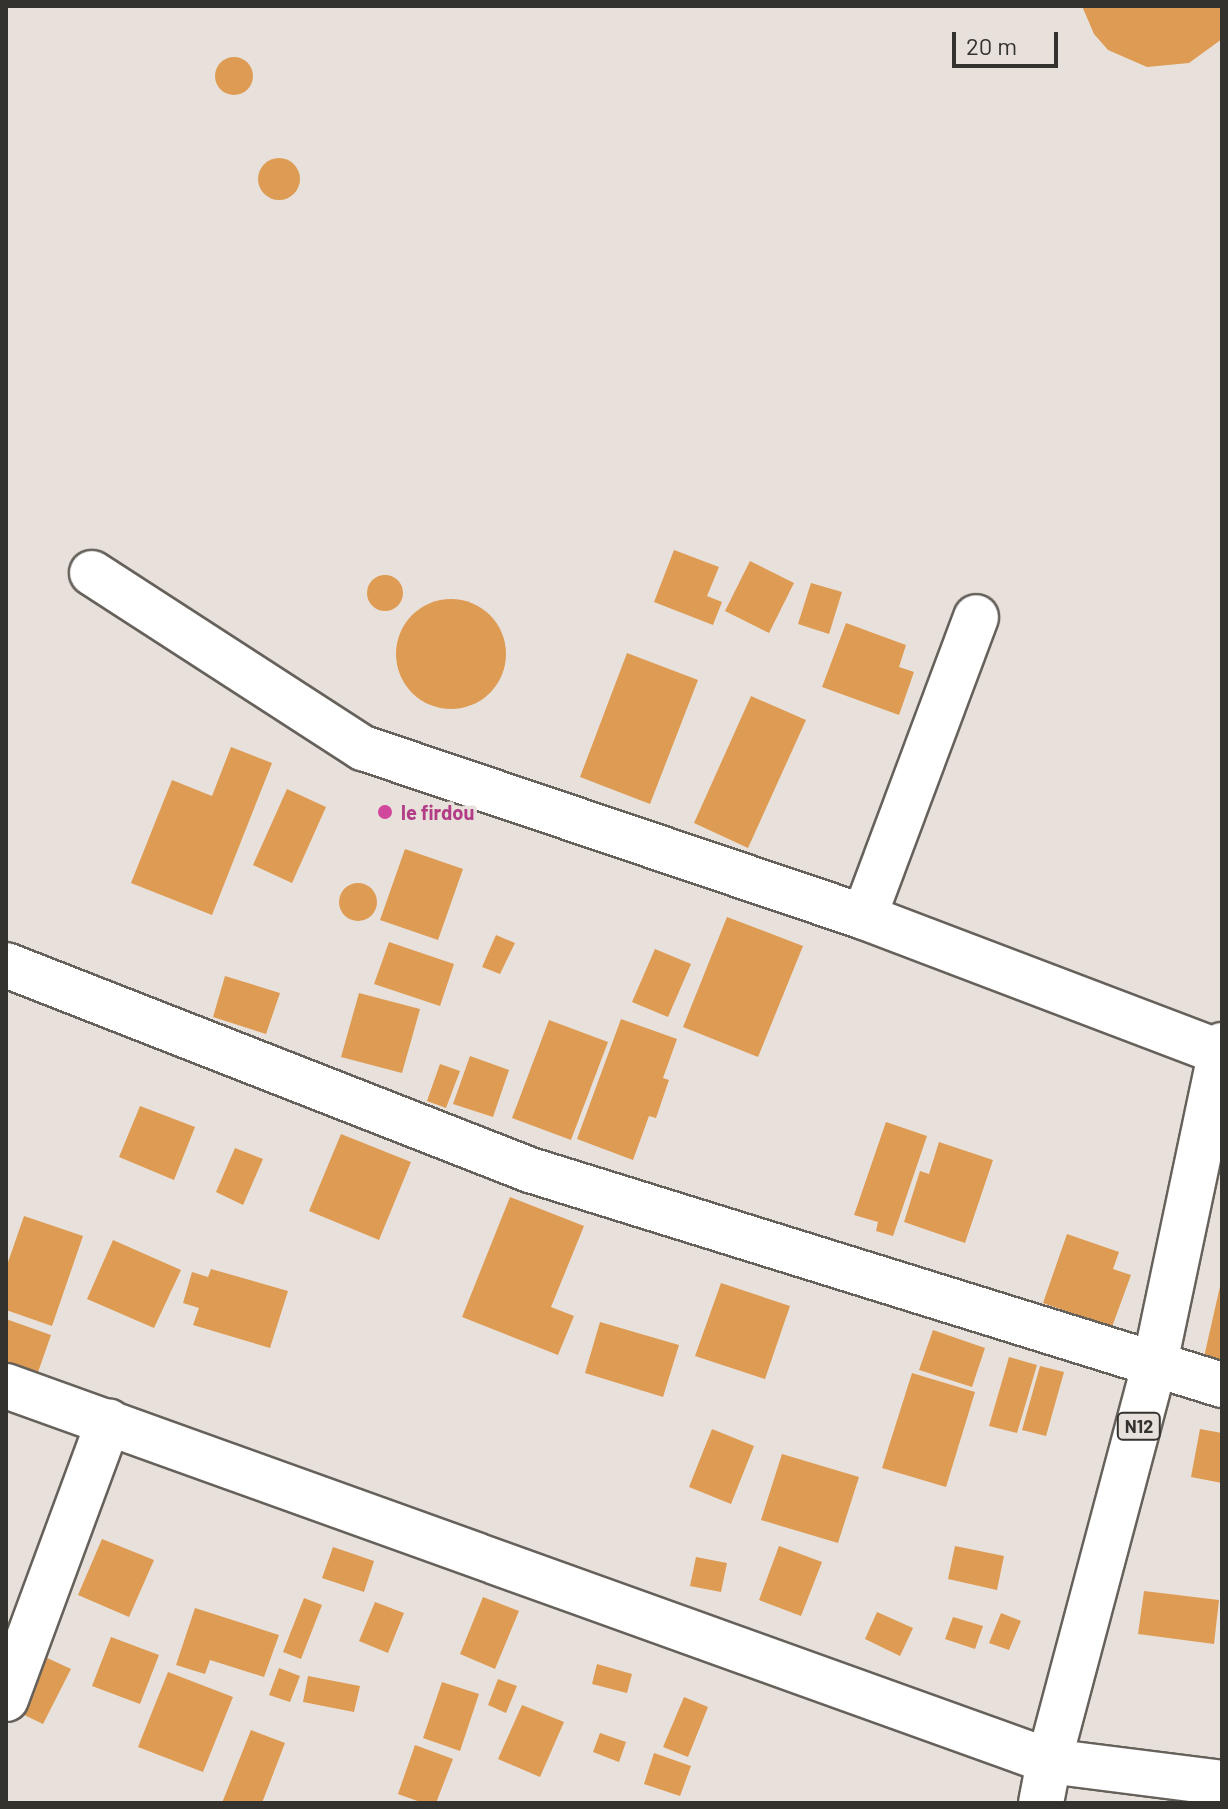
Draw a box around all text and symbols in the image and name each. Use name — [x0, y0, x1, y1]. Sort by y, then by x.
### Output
scale bar — [956, 16, 1062, 66]
text: 20 m — [966, 31, 1017, 60]
place label: le firdou — [401, 800, 474, 824]
marker: le firdou — [376, 803, 394, 821]
road number: N12 — [1115, 1412, 1163, 1440]

